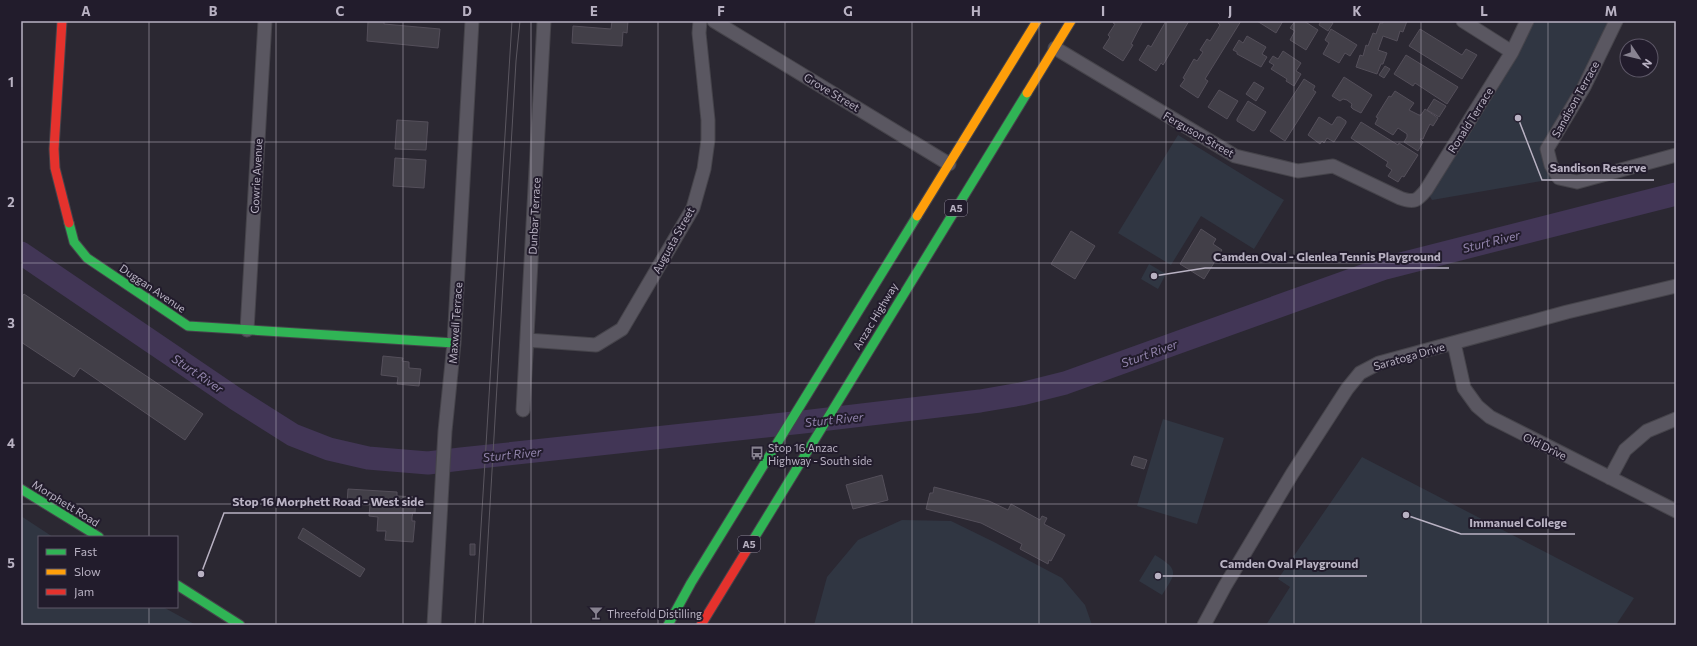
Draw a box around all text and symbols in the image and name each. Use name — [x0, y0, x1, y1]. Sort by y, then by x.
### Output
text: A — [81, 3, 91, 19]
text: B — [209, 3, 218, 19]
text: C — [336, 3, 345, 19]
text: D — [462, 3, 472, 19]
text: E — [590, 3, 598, 19]
text: F — [717, 3, 725, 19]
text: G — [843, 3, 853, 19]
text: H — [971, 3, 981, 19]
text: I — [1101, 3, 1105, 19]
text: J — [1228, 3, 1232, 19]
text: K — [1352, 3, 1362, 19]
text: L — [1480, 3, 1488, 19]
text: M — [1605, 3, 1617, 19]
north arrow — [1619, 38, 1659, 78]
text: N — [1640, 57, 1655, 71]
street label: Sandison Terrace — [1549, 58, 1601, 139]
street label: Grove Street — [802, 70, 863, 114]
text: 1 — [8, 74, 14, 90]
street label: Ronald Terrace — [1445, 85, 1495, 155]
street label: Ferguson Street — [1161, 109, 1237, 160]
street label: Gowrie Avenue — [248, 138, 264, 214]
callout: Sandison Reserve — [1542, 156, 1654, 180]
text: Sandison Reserve — [1550, 160, 1646, 174]
street label: Dunbar Terrace — [525, 177, 543, 255]
text: 2 — [7, 194, 15, 210]
road number: A5 — [945, 200, 967, 216]
street label: Augusta Street — [649, 204, 697, 276]
water label: Sturt River — [1461, 227, 1522, 255]
callout: Camden Oval - Glenlea Tennis Playground — [1205, 244, 1449, 268]
text: Camden Oval - Glenlea Tennis Playground — [1213, 249, 1441, 263]
street label: Duggan Avenue — [117, 261, 189, 315]
street label: Anzac Highway — [850, 280, 900, 352]
street label: Maxwell Terrace — [446, 282, 464, 364]
text: 3 — [7, 315, 15, 331]
water label: Sturt River — [1119, 336, 1180, 370]
street label: Saratoga Drive — [1372, 340, 1446, 372]
water label: Sturt River — [170, 351, 227, 396]
water label: Sturt River — [804, 409, 865, 429]
street label: Old Drive — [1521, 430, 1569, 462]
text: 4 — [7, 435, 15, 451]
place label: Stop 16 Anzac Highway - South side — [768, 441, 872, 467]
water label: Sturt River — [482, 444, 543, 464]
bus stop icon: Stop 16 Anzac Highway - South side — [749, 445, 765, 461]
street label: Morphett Road — [30, 477, 102, 529]
callout: Stop 16 Morphett Road - West side — [224, 489, 431, 513]
text: Stop 16 Morphett Road - West side — [232, 494, 424, 508]
callout: Immanuel College — [1461, 510, 1575, 534]
text: Immanuel College — [1469, 515, 1567, 529]
legend — [38, 536, 178, 608]
road number: A5 — [738, 536, 760, 552]
text: Fast — [74, 544, 97, 558]
callout: Camden Oval Playground — [1212, 552, 1367, 576]
text: 5 — [7, 555, 15, 571]
text: Camden Oval Playground — [1220, 556, 1358, 570]
text: Slow — [74, 564, 101, 578]
text: Jam — [74, 584, 94, 599]
bar icon: Threefold Distilling — [588, 605, 604, 621]
place label: Threefold Distilling — [607, 607, 702, 620]

